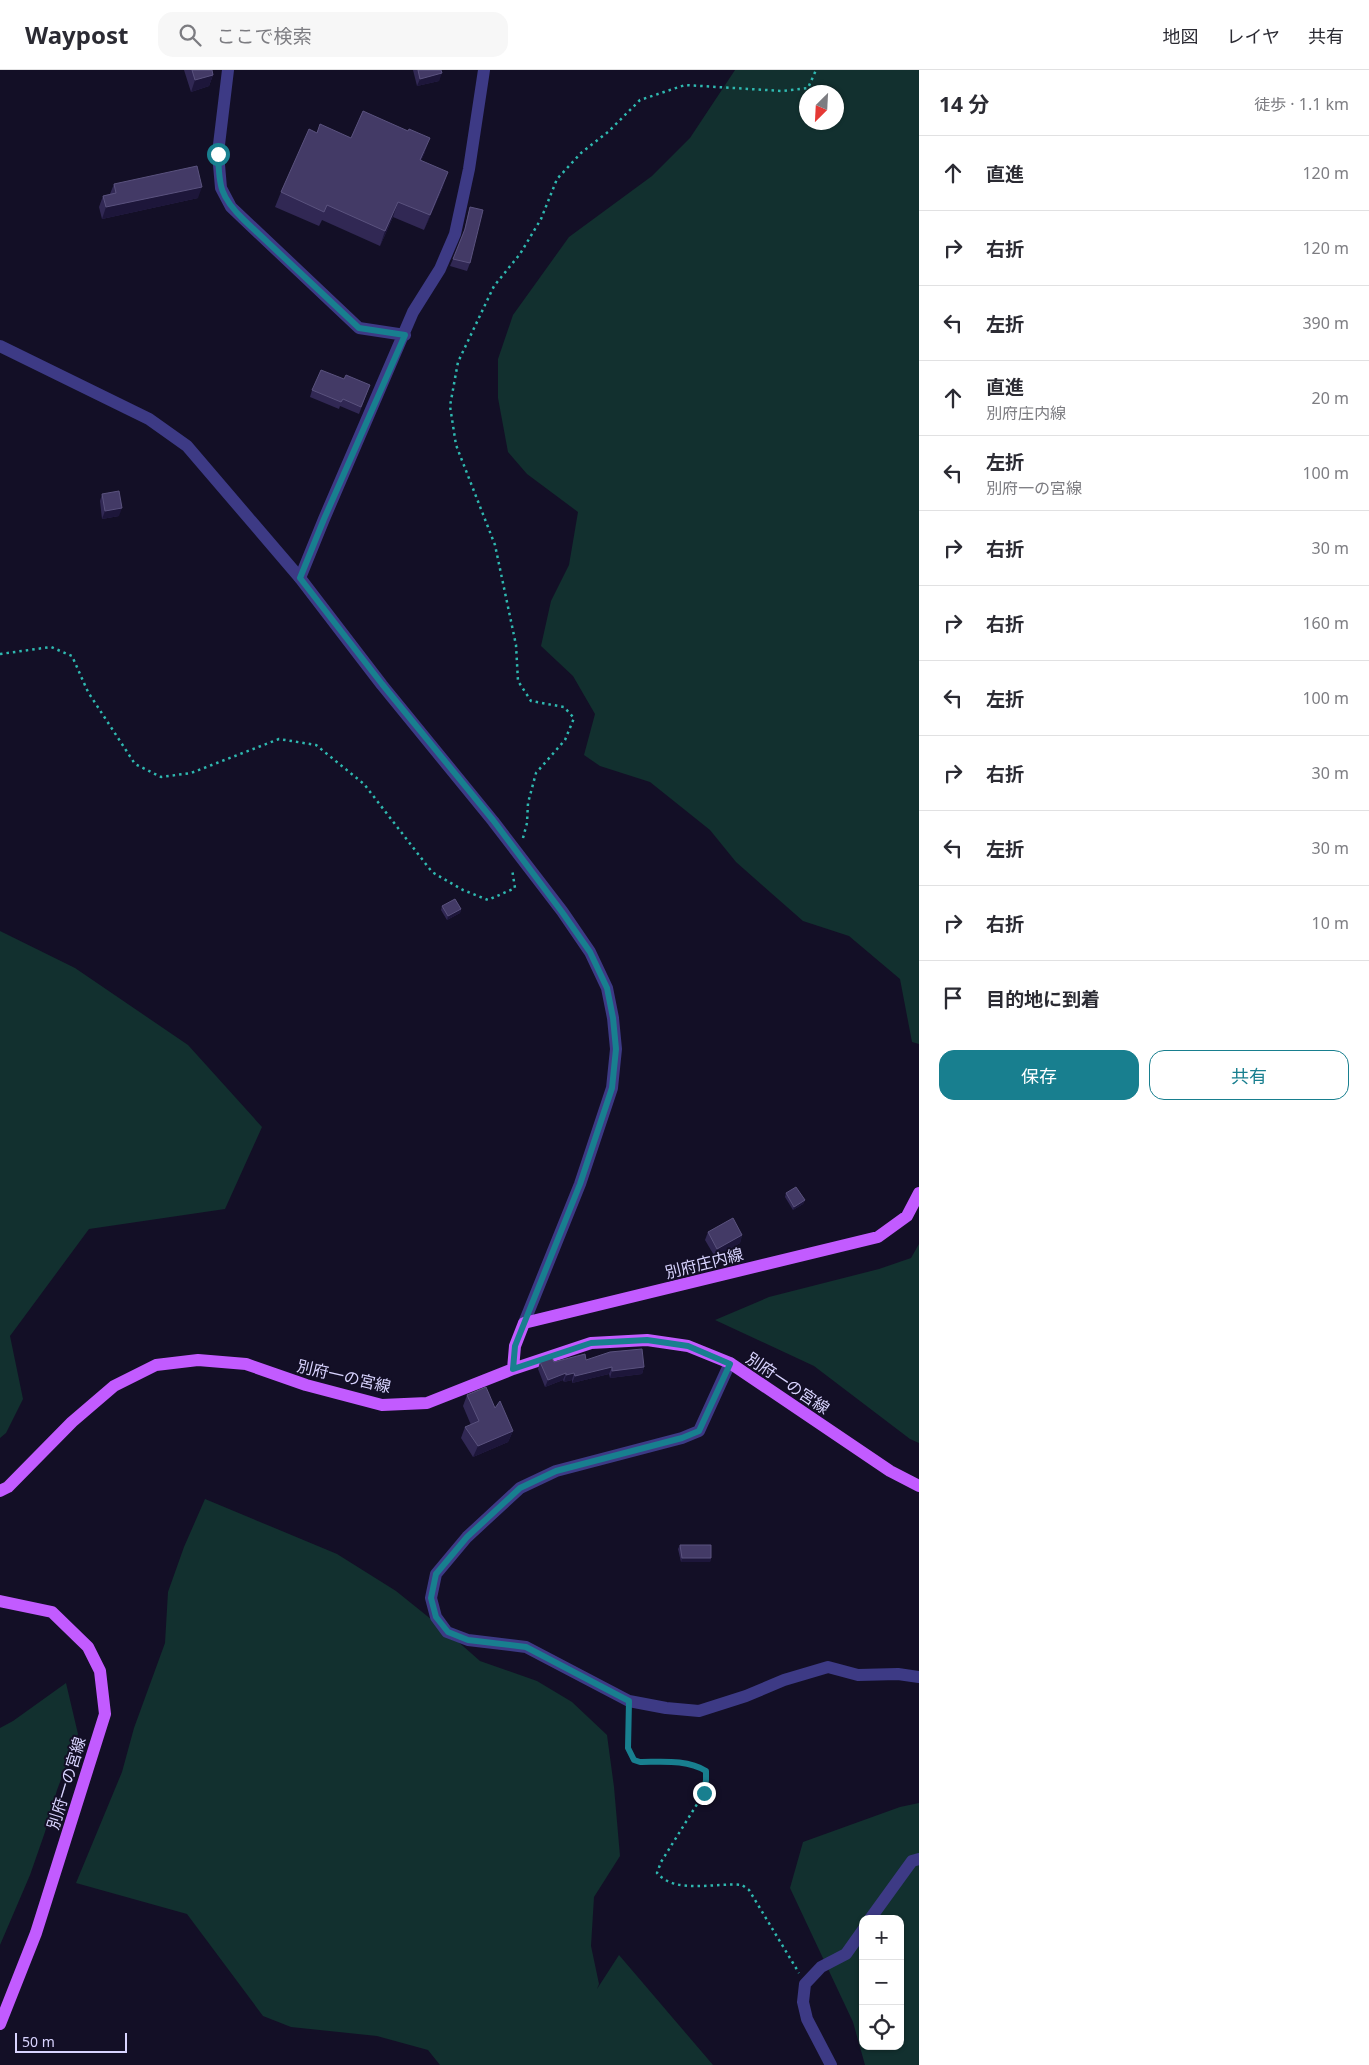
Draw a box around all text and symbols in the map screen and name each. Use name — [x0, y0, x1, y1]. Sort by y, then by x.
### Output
search box — [158, 12, 508, 57]
text: Waypost — [25, 18, 128, 51]
icon: search — [176, 21, 204, 49]
text: ここで検索 — [216, 23, 311, 49]
text: 地図 — [1163, 24, 1199, 48]
text: レイヤ — [1227, 24, 1280, 48]
text: 共有 — [1308, 24, 1344, 48]
north arrow — [799, 85, 844, 130]
text: 14 分 — [939, 90, 989, 118]
text: 徒歩 · 1.1 km — [1254, 93, 1349, 115]
route start — [207, 143, 230, 166]
icon: ahead — [939, 159, 967, 187]
text: 直進 — [986, 161, 1024, 187]
text: 120 m — [1302, 162, 1349, 184]
icon: right — [939, 234, 967, 262]
text: 右折 — [986, 236, 1024, 262]
text: 120 m — [1302, 237, 1349, 259]
icon: left — [939, 309, 967, 337]
text: 左折 — [986, 311, 1024, 337]
text: 390 m — [1302, 312, 1349, 334]
text: 直進 — [986, 374, 1024, 400]
icon: ahead — [939, 384, 967, 412]
text: 20 m — [1312, 387, 1349, 409]
text: 別府庄内線 — [986, 402, 1066, 424]
text: 左折 — [986, 449, 1024, 475]
icon: left — [939, 459, 967, 487]
text: 100 m — [1302, 462, 1349, 484]
text: 別府一の宮線 — [986, 477, 1082, 499]
icon: right — [939, 534, 967, 562]
text: 右折 — [986, 536, 1024, 562]
text: 30 m — [1312, 537, 1349, 559]
icon: right — [939, 609, 967, 637]
text: 右折 — [986, 611, 1024, 637]
text: 160 m — [1302, 612, 1349, 634]
icon: left — [939, 684, 967, 712]
text: 左折 — [986, 686, 1024, 712]
text: 100 m — [1302, 687, 1349, 709]
icon: right — [939, 759, 967, 787]
text: 右折 — [986, 761, 1024, 787]
text: 30 m — [1312, 762, 1349, 784]
icon: left — [939, 834, 967, 862]
text: 左折 — [986, 836, 1024, 862]
text: 30 m — [1312, 837, 1349, 859]
icon: right — [939, 909, 967, 937]
text: 右折 — [986, 911, 1024, 937]
text: 10 m — [1312, 912, 1349, 934]
icon: arrive — [939, 984, 967, 1012]
text: 目的地に到着 — [986, 986, 1100, 1012]
button: 保存 — [939, 1050, 1139, 1100]
button: 共有 — [1149, 1050, 1349, 1100]
street label: 別府庄内線 — [663, 1243, 745, 1283]
street label: 別府一の宮線 — [742, 1347, 834, 1419]
street label: 別府一の宮線 — [295, 1354, 393, 1398]
street label: 別府一の宮線 — [41, 1734, 91, 1832]
route end — [693, 1782, 716, 1805]
map controls — [859, 1915, 904, 2050]
button: + — [859, 1915, 904, 1960]
button: − — [859, 1960, 904, 2005]
button: locate — [859, 2005, 904, 2050]
scale bar — [15, 2030, 128, 2053]
text: 50 m — [22, 2032, 55, 2051]

